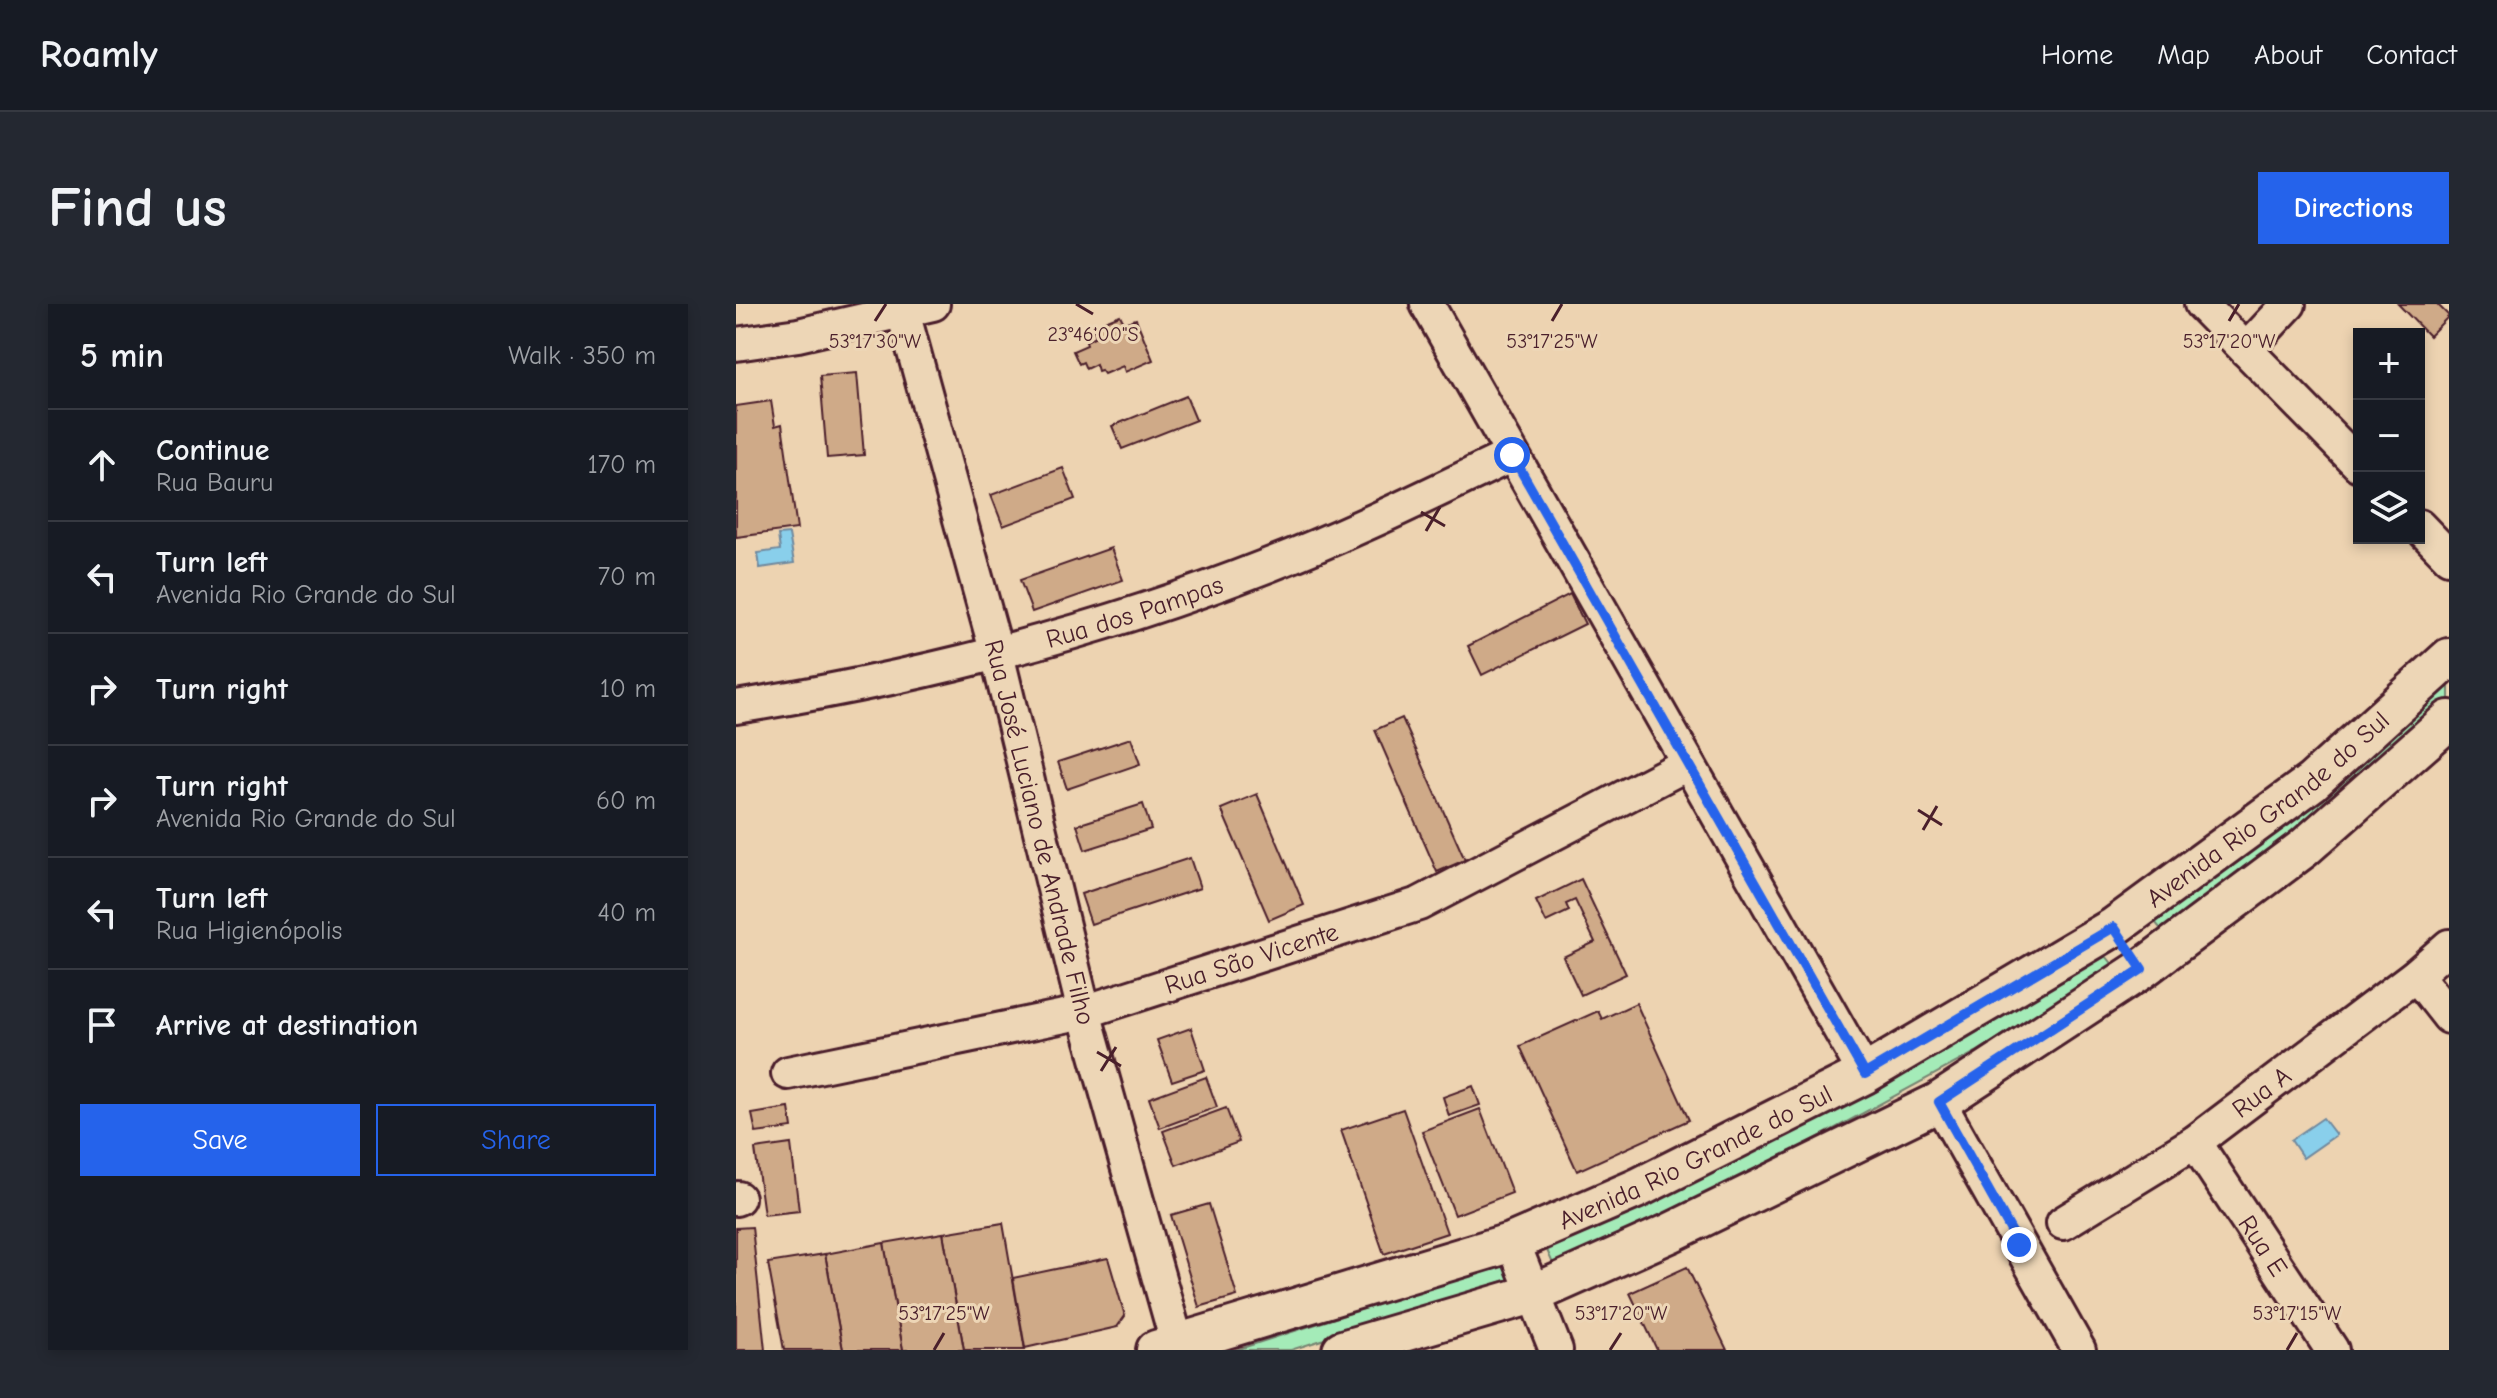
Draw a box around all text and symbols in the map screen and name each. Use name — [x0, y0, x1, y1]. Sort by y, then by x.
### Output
text: Roamly — [40, 33, 158, 77]
text: Home — [2041, 39, 2113, 71]
text: Map — [2157, 39, 2210, 71]
text: About — [2254, 39, 2322, 71]
text: Contact — [2366, 39, 2457, 71]
button: Directions — [2258, 172, 2449, 244]
text: Find us — [48, 176, 227, 240]
text: 23°46'00"S — [1048, 323, 1138, 346]
map controls — [2353, 328, 2425, 544]
button: + — [2353, 328, 2425, 400]
text: 53°17'30"W — [829, 330, 922, 353]
text: 53°17'25"W — [1506, 330, 1598, 353]
text: 53°17'20"W — [2183, 330, 2276, 353]
text: 5 min — [80, 336, 164, 376]
text: Walk · 350 m — [508, 341, 656, 371]
button: − — [2353, 400, 2425, 472]
text: Continue — [156, 433, 270, 468]
route start — [1494, 437, 1530, 473]
icon: ahead — [80, 443, 124, 487]
text: 170 m — [587, 450, 656, 480]
text: Rua Bauru — [156, 468, 273, 498]
button: layers — [2353, 472, 2425, 544]
text: Turn left — [156, 545, 268, 580]
icon: left — [80, 555, 124, 599]
text: 70 m — [598, 562, 656, 592]
street label: Rua dos Pampas — [1043, 570, 1227, 655]
text: Avenida Rio Grande do Sul — [156, 580, 456, 610]
street label: Rua José Luciano de Andrade Filho — [978, 636, 1101, 1028]
icon: right — [80, 667, 124, 711]
text: Turn right — [156, 672, 288, 707]
text: 10 m — [600, 674, 656, 704]
street label: Avenida Rio Grande do Sul — [2141, 706, 2396, 914]
text: Turn right — [156, 769, 288, 804]
icon: right — [80, 779, 124, 823]
text: 60 m — [596, 786, 656, 816]
text: Avenida Rio Grande do Sul — [156, 804, 456, 834]
text: Turn left — [156, 881, 268, 916]
icon: left — [80, 891, 124, 935]
text: 40 m — [597, 898, 656, 928]
text: Rua Higienópolis — [156, 916, 342, 946]
street label: Rua São Vicente — [1161, 917, 1342, 1001]
icon: arrive — [80, 1003, 124, 1047]
text: Arrive at destination — [156, 1008, 418, 1043]
street label: Rua A — [2227, 1061, 2297, 1125]
street label: Avenida Rio Grande do Sul — [1554, 1079, 1837, 1236]
button: Save — [80, 1104, 360, 1176]
button: Share — [376, 1104, 656, 1176]
street label: Rua E — [2232, 1210, 2293, 1282]
route end — [2001, 1227, 2037, 1263]
text: 53°17'25"W — [898, 1302, 990, 1325]
text: 53°17'20"W — [1575, 1302, 1668, 1325]
text: 53°17'15"W — [2253, 1302, 2342, 1325]

